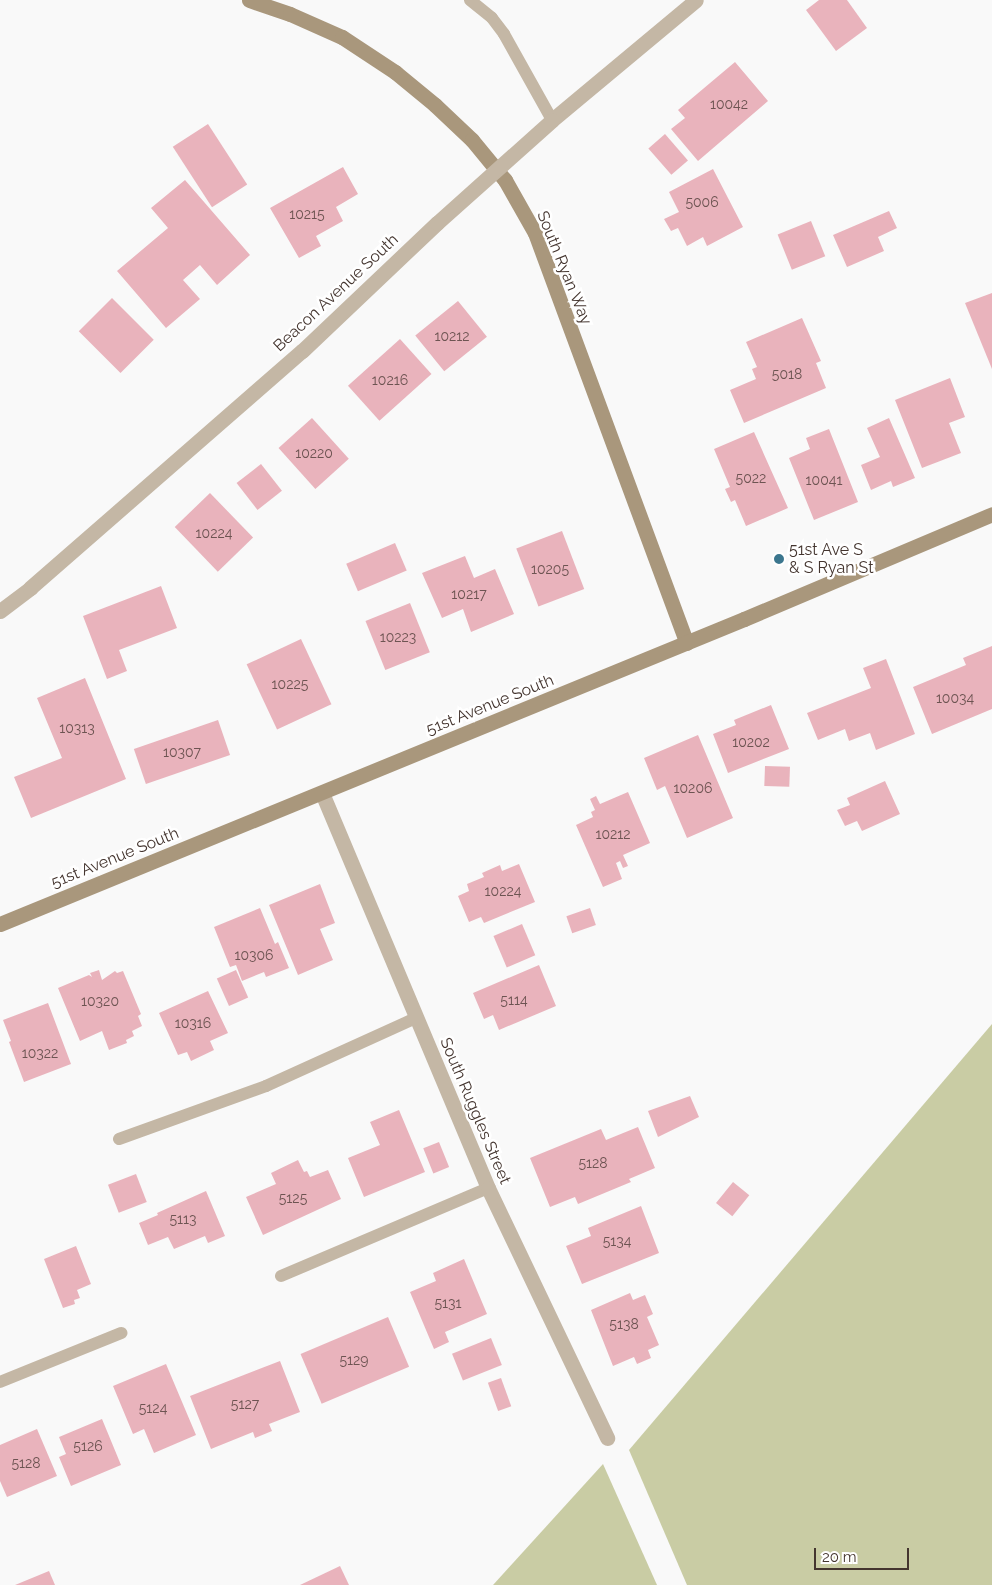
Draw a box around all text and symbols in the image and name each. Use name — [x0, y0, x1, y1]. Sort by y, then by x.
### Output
house number: 10042 — [710, 96, 748, 112]
house number: 5006 — [685, 194, 719, 210]
house number: 10215 — [289, 206, 325, 222]
street label: South Ryan Way — [532, 208, 596, 328]
street label: Beacon Avenue South — [269, 230, 403, 356]
house number: 10212 — [434, 328, 470, 344]
house number: 5018 — [772, 366, 802, 382]
house number: 10216 — [372, 372, 408, 388]
house number: 10220 — [295, 445, 333, 461]
house number: 5022 — [736, 470, 766, 486]
house number: 10041 — [806, 472, 842, 488]
house number: 10224 — [196, 525, 232, 541]
place label: 51st Ave S & S Ryan St — [789, 540, 874, 578]
marker: 51st Ave S & S Ryan St — [773, 553, 785, 565]
house number: 10205 — [531, 561, 569, 577]
house number: 10217 — [451, 586, 487, 602]
house number: 10223 — [380, 629, 416, 645]
street label: 51st Avenue South — [423, 671, 557, 739]
house number: 10225 — [272, 676, 308, 692]
house number: 10034 — [936, 690, 974, 706]
house number: 10313 — [59, 720, 95, 736]
house number: 10202 — [732, 734, 770, 750]
house number: 10307 — [163, 744, 201, 760]
house number: 10206 — [674, 780, 712, 796]
street label: 51st Avenue South — [48, 824, 182, 892]
house number: 10212 — [595, 826, 631, 842]
house number: 10224 — [485, 883, 521, 899]
house number: 10306 — [234, 947, 274, 963]
house number: 5114 — [500, 992, 528, 1008]
house number: 10320 — [81, 993, 119, 1009]
house number: 10316 — [175, 1015, 211, 1031]
street label: South Ruggles Street — [435, 1035, 515, 1187]
house number: 10322 — [22, 1045, 58, 1061]
house number: 5128 — [578, 1155, 608, 1171]
house number: 5125 — [279, 1190, 307, 1206]
house number: 5113 — [169, 1211, 197, 1227]
house number: 5134 — [603, 1233, 631, 1249]
house number: 5131 — [434, 1295, 462, 1311]
house number: 5138 — [609, 1316, 639, 1332]
house number: 5129 — [339, 1352, 369, 1368]
house number: 5127 — [231, 1396, 259, 1412]
house number: 5124 — [139, 1400, 167, 1416]
house number: 5126 — [73, 1438, 103, 1454]
house number: 5128 — [11, 1455, 41, 1471]
scale bar — [817, 1538, 912, 1570]
text: 20 m — [822, 1548, 857, 1566]

